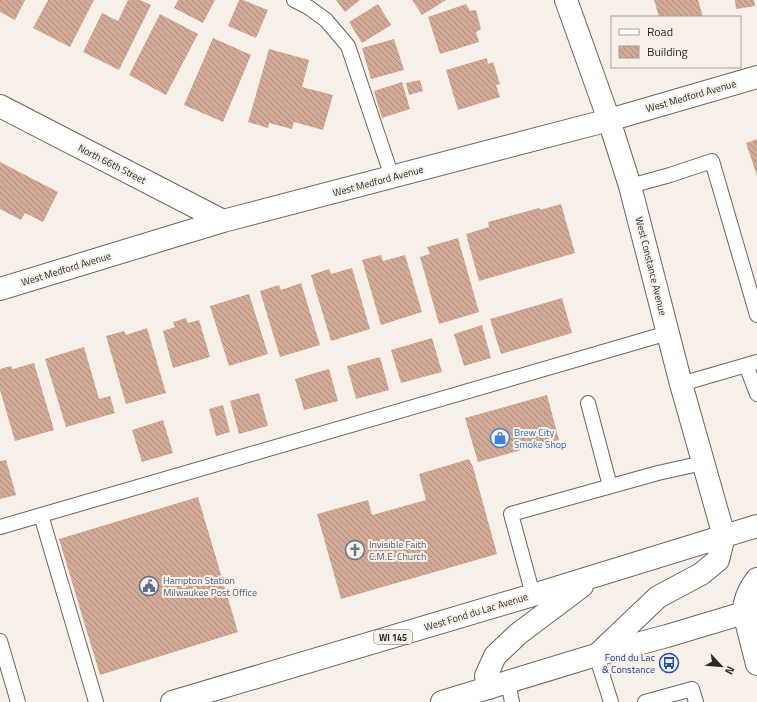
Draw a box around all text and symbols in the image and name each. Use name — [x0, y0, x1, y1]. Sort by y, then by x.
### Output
legend — [611, 16, 741, 68]
text: Road — [647, 22, 673, 41]
text: Building — [647, 42, 688, 61]
street label: West Medford Avenue — [644, 76, 738, 116]
street label: North 66th Street — [75, 140, 149, 188]
street label: West Medford Avenue — [331, 162, 425, 200]
street label: West Constance Avenue — [631, 215, 671, 317]
street label: West Medford Avenue — [19, 248, 113, 290]
place label: Brew City Smoke Shop — [514, 425, 566, 452]
shop icon: Brew City Smoke Shop — [489, 427, 511, 449]
place label: Invisible Faith C.M.E. Church — [369, 537, 426, 564]
church icon: Invisible Faith C.M.E. Church — [344, 539, 366, 561]
place label: Hampton Station Milwaukee Post Office — [163, 573, 257, 600]
public building icon: Hampton Station Milwaukee Post Office — [138, 575, 160, 597]
street label: West Fond du Lac Avenue — [422, 589, 530, 635]
road number: WI 145 — [374, 630, 412, 644]
north arrow — [701, 646, 741, 686]
place label: Fond du Lac & Constance — [602, 650, 655, 677]
bus stop icon: Fond du Lac & Constance — [658, 652, 680, 674]
text: N — [721, 663, 739, 677]

